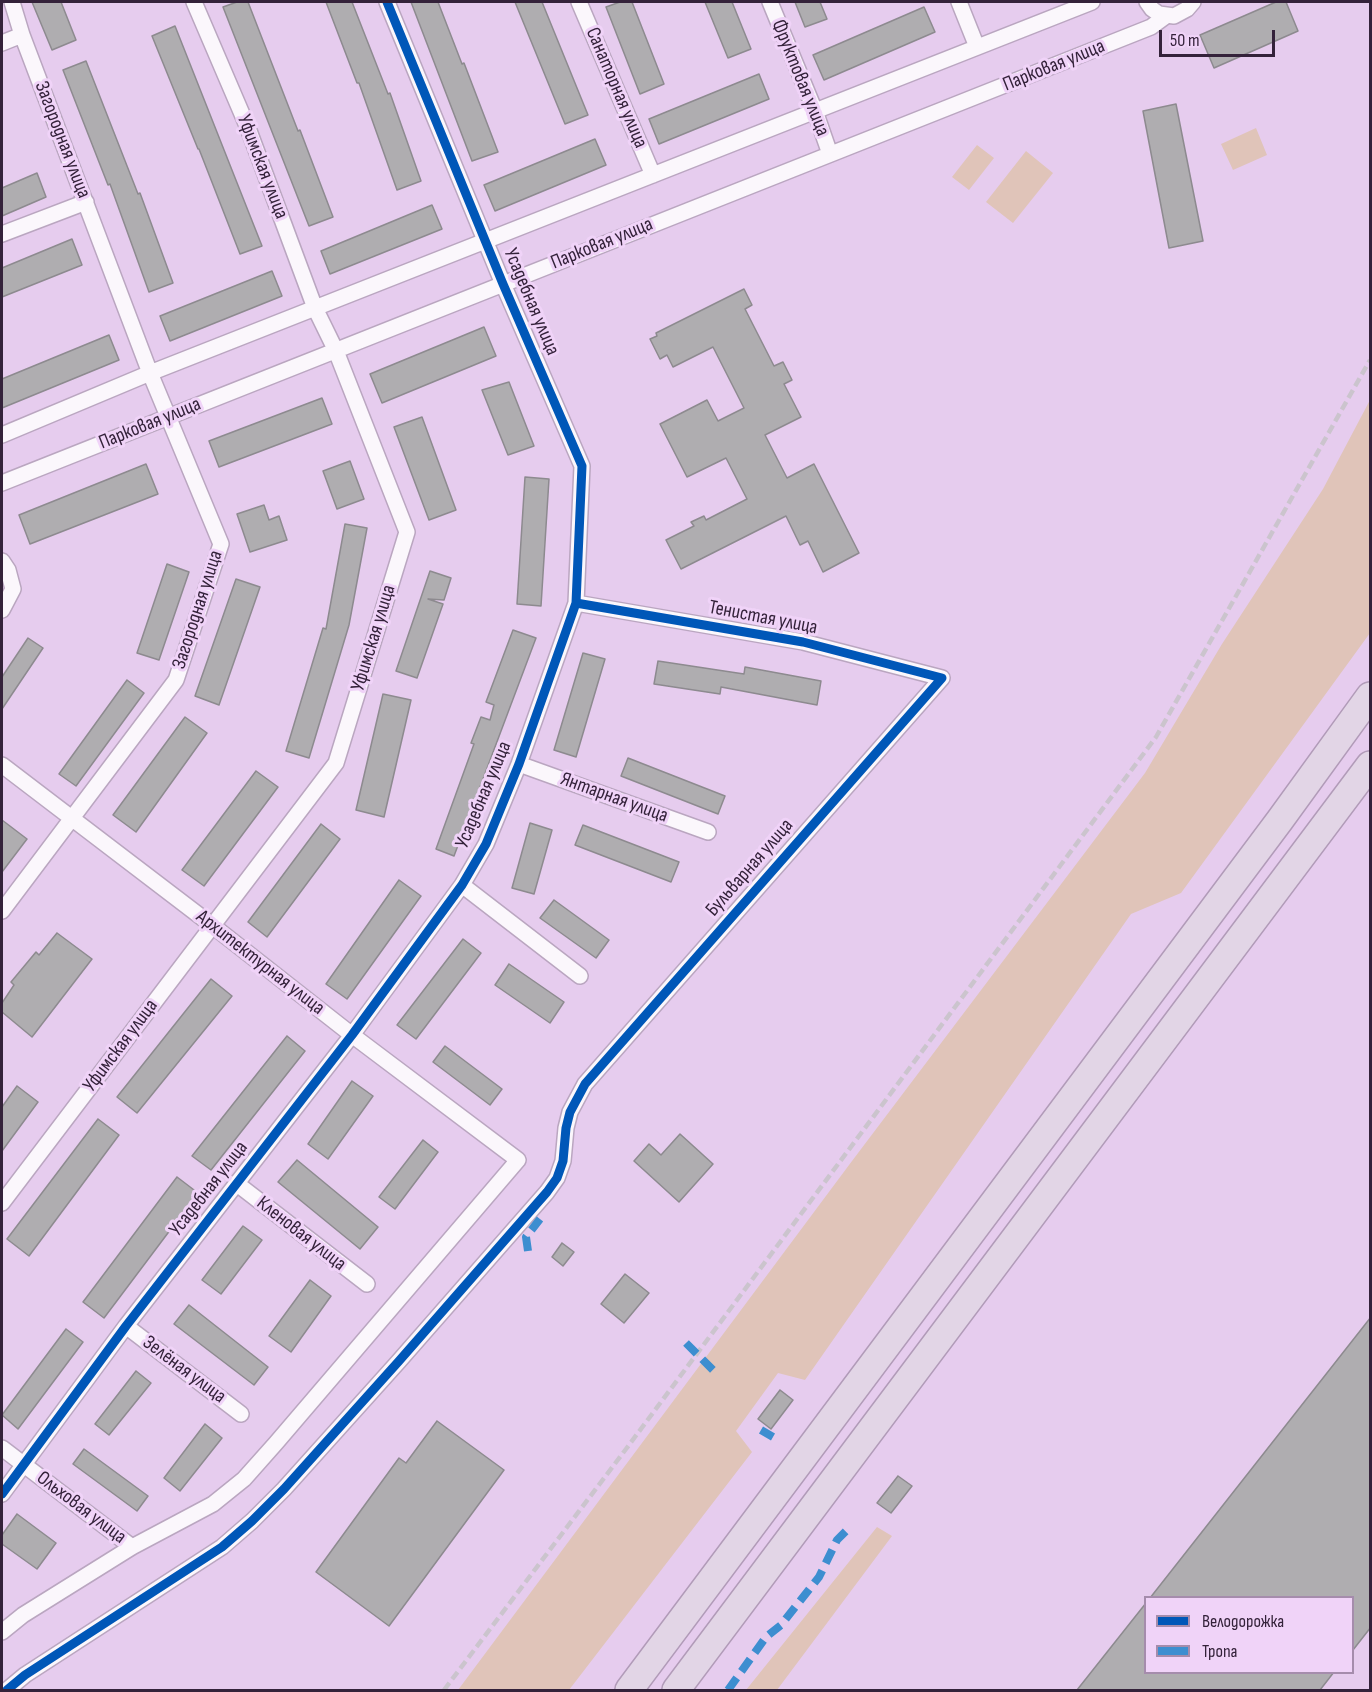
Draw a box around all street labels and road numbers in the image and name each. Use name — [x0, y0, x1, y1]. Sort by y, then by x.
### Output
street label: Фруктовая улица — [766, 16, 834, 140]
street label: Санаторная улица — [580, 24, 652, 152]
street label: Парковая улица — [1000, 35, 1108, 97]
street label: Загородная улица — [29, 78, 95, 202]
street label: Уфимская улица — [231, 112, 293, 222]
street label: Парковая улица — [548, 213, 656, 275]
street label: Усадебная улица — [498, 245, 564, 359]
street label: Парковая улица — [96, 393, 204, 455]
street label: Загородная улица — [168, 548, 228, 672]
street label: Уфимская улица — [346, 582, 402, 694]
street label: Тенистая улица — [707, 596, 819, 640]
street label: Усадебная улица — [451, 738, 517, 852]
street label: Янтарная улица — [557, 767, 671, 829]
street label: Бульварная улица — [701, 814, 799, 922]
street label: Архитектурная улица — [191, 905, 329, 1021]
street label: Уфимская улица — [78, 995, 164, 1097]
street label: Усадебная улица — [165, 1137, 253, 1241]
street label: Кленовая улица — [251, 1192, 351, 1276]
street label: Зелёная улица — [138, 1331, 230, 1409]
street label: Ольховая улица — [31, 1467, 131, 1549]

